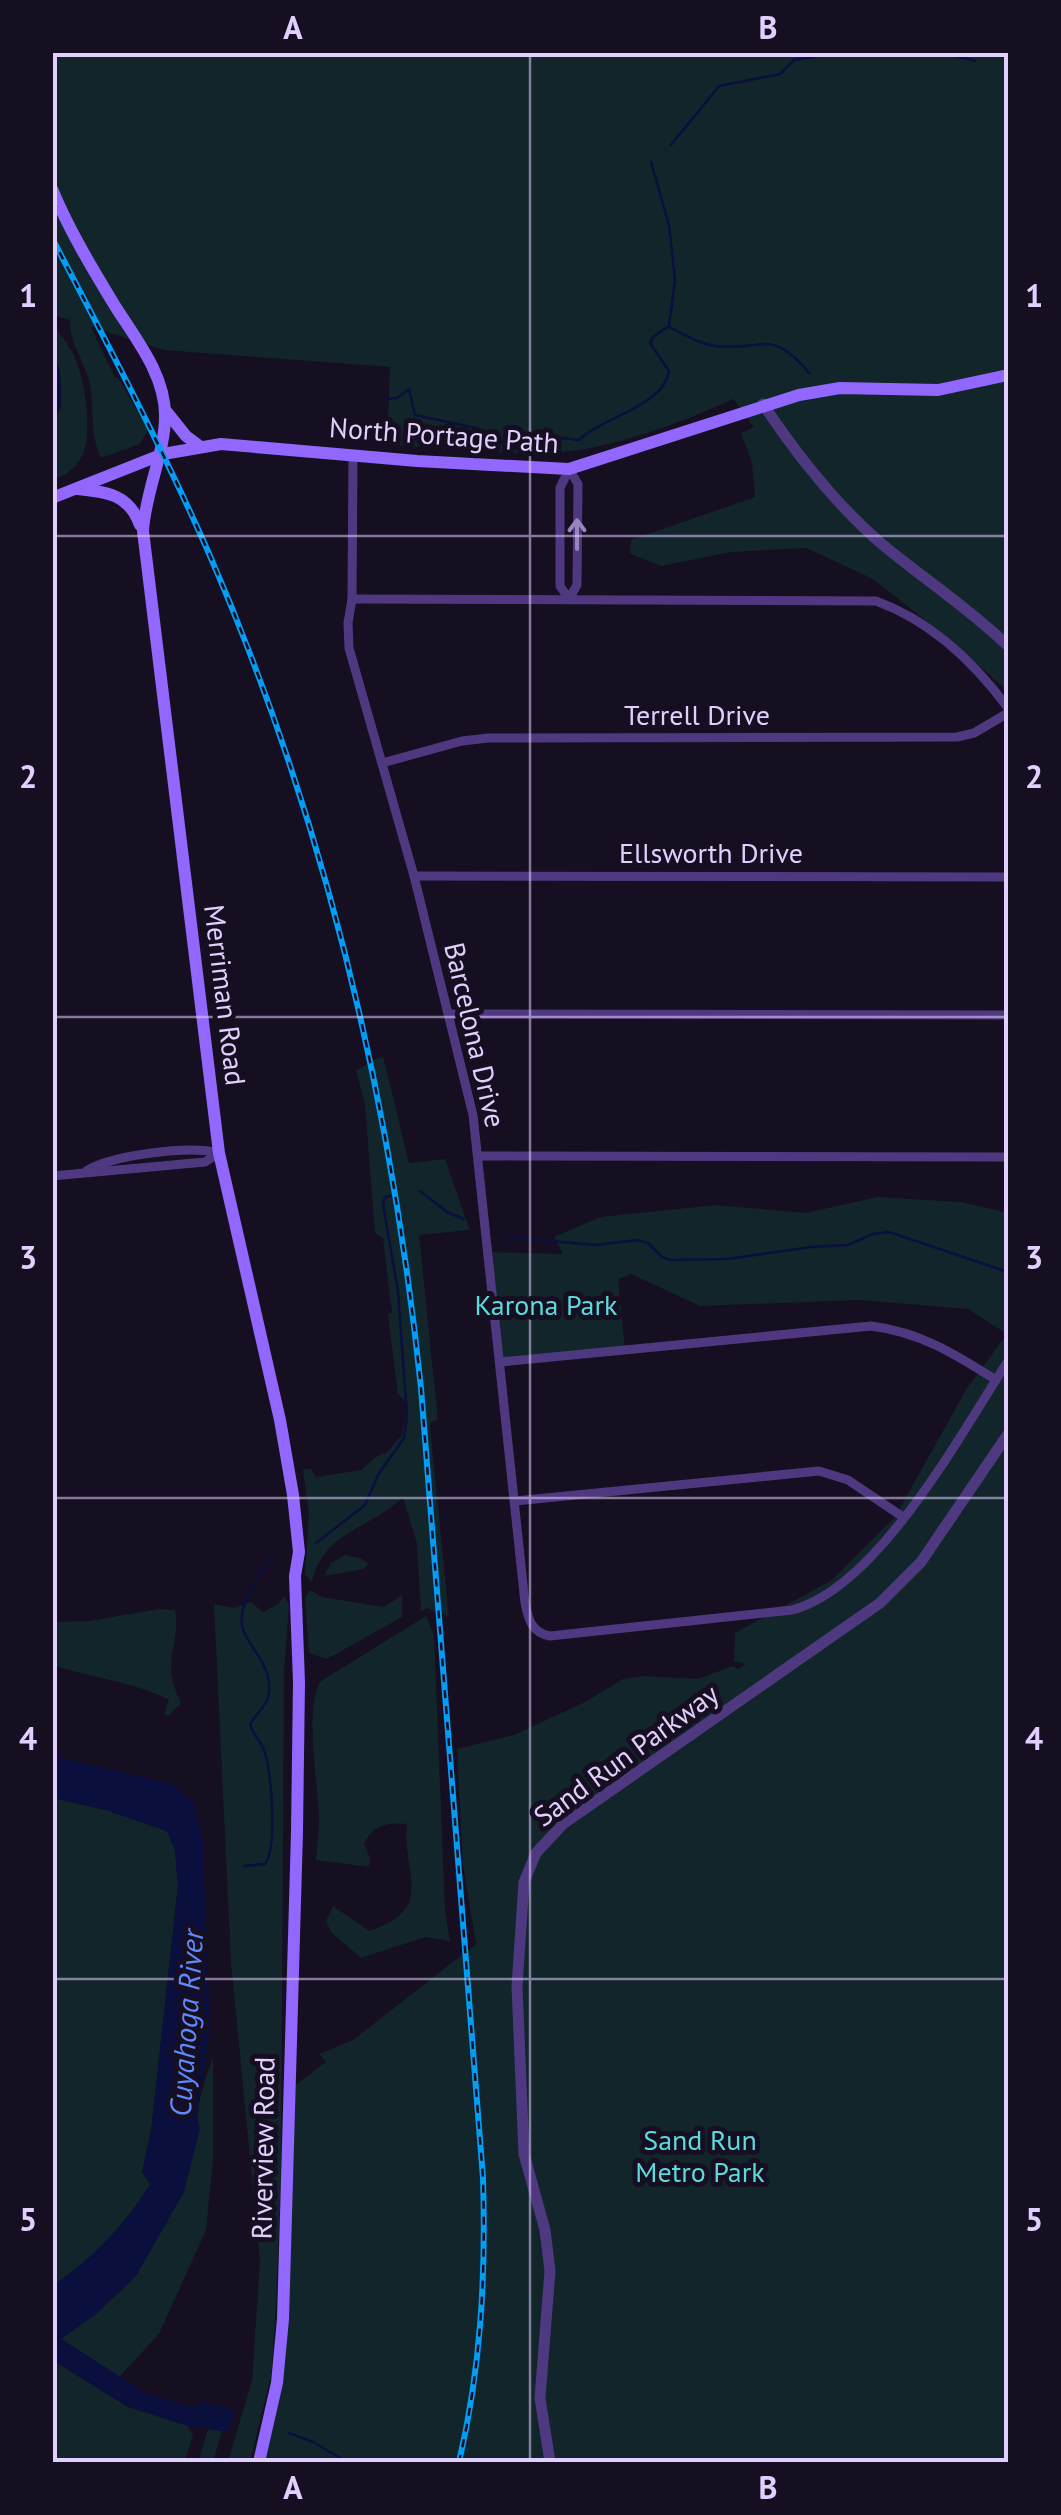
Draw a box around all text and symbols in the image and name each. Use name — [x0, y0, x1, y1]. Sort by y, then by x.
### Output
text: A — [283, 6, 303, 48]
text: B — [759, 6, 777, 48]
text: 1 — [19, 274, 37, 316]
text: 1 — [1025, 274, 1043, 316]
street label: North Portage Path — [328, 408, 560, 461]
one-way arrow — [568, 518, 587, 550]
street label: Terrell Drive — [624, 696, 770, 733]
text: 2 — [19, 755, 37, 797]
text: 2 — [1025, 755, 1043, 797]
street label: Ellsworth Drive — [619, 834, 803, 871]
street label: Merriman Road — [196, 903, 255, 1087]
street label: Barcelona Drive — [436, 939, 515, 1131]
text: 3 — [19, 1236, 37, 1278]
text: 3 — [1025, 1236, 1043, 1278]
park label: Karona Park — [475, 1286, 618, 1323]
street label: Sand Run Parkway — [526, 1675, 726, 1834]
text: 4 — [19, 1717, 37, 1759]
text: 4 — [1025, 1717, 1043, 1759]
water label: Cuyahoga River — [160, 1926, 212, 2118]
street label: Riverview Road — [242, 2056, 283, 2240]
park label: Sand Run Metro Park — [635, 2121, 765, 2190]
text: 5 — [19, 2198, 37, 2240]
text: 5 — [1025, 2198, 1043, 2240]
text: A — [283, 2466, 303, 2508]
text: B — [759, 2466, 777, 2508]

